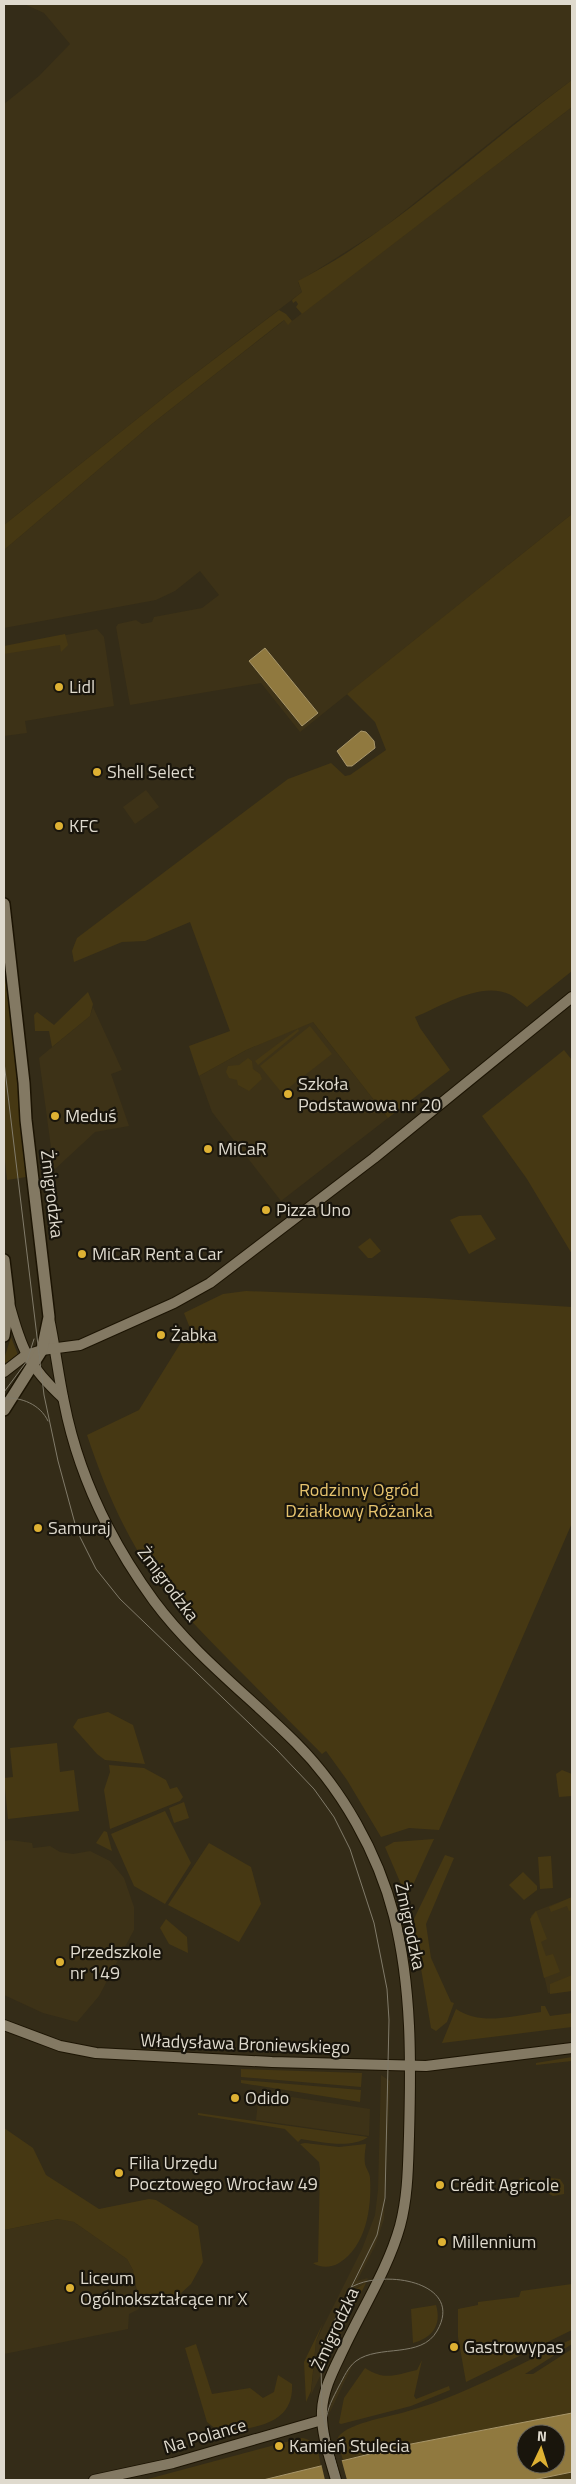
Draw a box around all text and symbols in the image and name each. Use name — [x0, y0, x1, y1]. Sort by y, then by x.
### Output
place label: Lidl — [69, 673, 95, 700]
marker: Lidl — [53, 681, 65, 693]
place label: Shell Select — [107, 758, 195, 785]
marker: Shell Select — [91, 766, 103, 778]
place label: KFC — [69, 812, 99, 839]
marker: KFC — [53, 820, 65, 832]
place label: Szkoła Podstawowa nr 20 — [298, 1070, 441, 1118]
marker: Szkoła Podstawowa nr 20 — [282, 1088, 294, 1100]
place label: Meduś — [65, 1102, 117, 1129]
marker: Meduś — [49, 1110, 61, 1122]
place label: MiCaR — [218, 1135, 267, 1162]
marker: MiCaR — [202, 1143, 214, 1155]
street label: Żmigrodzka — [34, 1148, 71, 1240]
place label: Pizza Uno — [276, 1196, 351, 1223]
marker: Pizza Uno — [260, 1204, 272, 1216]
place label: MiCaR Rent a Car — [92, 1240, 223, 1267]
marker: MiCaR Rent a Car — [76, 1248, 88, 1260]
place label: Żabka — [171, 1321, 217, 1348]
marker: Żabka — [155, 1329, 167, 1341]
park label: Rodzinny Ogród Działkowy Różanka — [285, 1476, 433, 1524]
place label: Samuraj — [48, 1514, 111, 1541]
marker: Samuraj — [32, 1522, 44, 1534]
street label: Żmigrodzka — [131, 1540, 206, 1627]
street label: Żmigrodzka — [388, 1880, 433, 1972]
place label: Przedszkole nr 149 — [70, 1938, 161, 1986]
marker: Przedszkole nr 149 — [54, 1956, 66, 1968]
street label: Władysława Broniewskiego — [140, 2026, 350, 2061]
place label: Odido — [245, 2084, 289, 2111]
marker: Odido — [229, 2092, 241, 2104]
place label: Filia Urzędu Pocztowego Wrocław 49 — [129, 2149, 318, 2197]
marker: Filia Urzędu Pocztowego Wrocław 49 — [113, 2167, 125, 2179]
place label: Crédit Agricole — [450, 2171, 559, 2198]
marker: Crédit Agricole — [434, 2179, 446, 2191]
place label: Millennium — [452, 2228, 536, 2255]
marker: Millennium — [436, 2236, 448, 2248]
place label: Liceum Ogólnokształcące nr X — [80, 2264, 248, 2312]
marker: Liceum Ogólnokształcące nr X — [64, 2282, 76, 2294]
street label: Żmigrodzka — [304, 2283, 366, 2375]
place label: Gastrowypas — [464, 2333, 564, 2360]
marker: Gastrowypas — [448, 2341, 460, 2353]
street label: Na Polance — [160, 2411, 249, 2460]
north arrow — [516, 2424, 566, 2474]
text: N — [536, 2425, 548, 2446]
place label: Kamień Stulecia — [289, 2432, 410, 2459]
marker: Kamień Stulecia — [273, 2440, 285, 2452]

